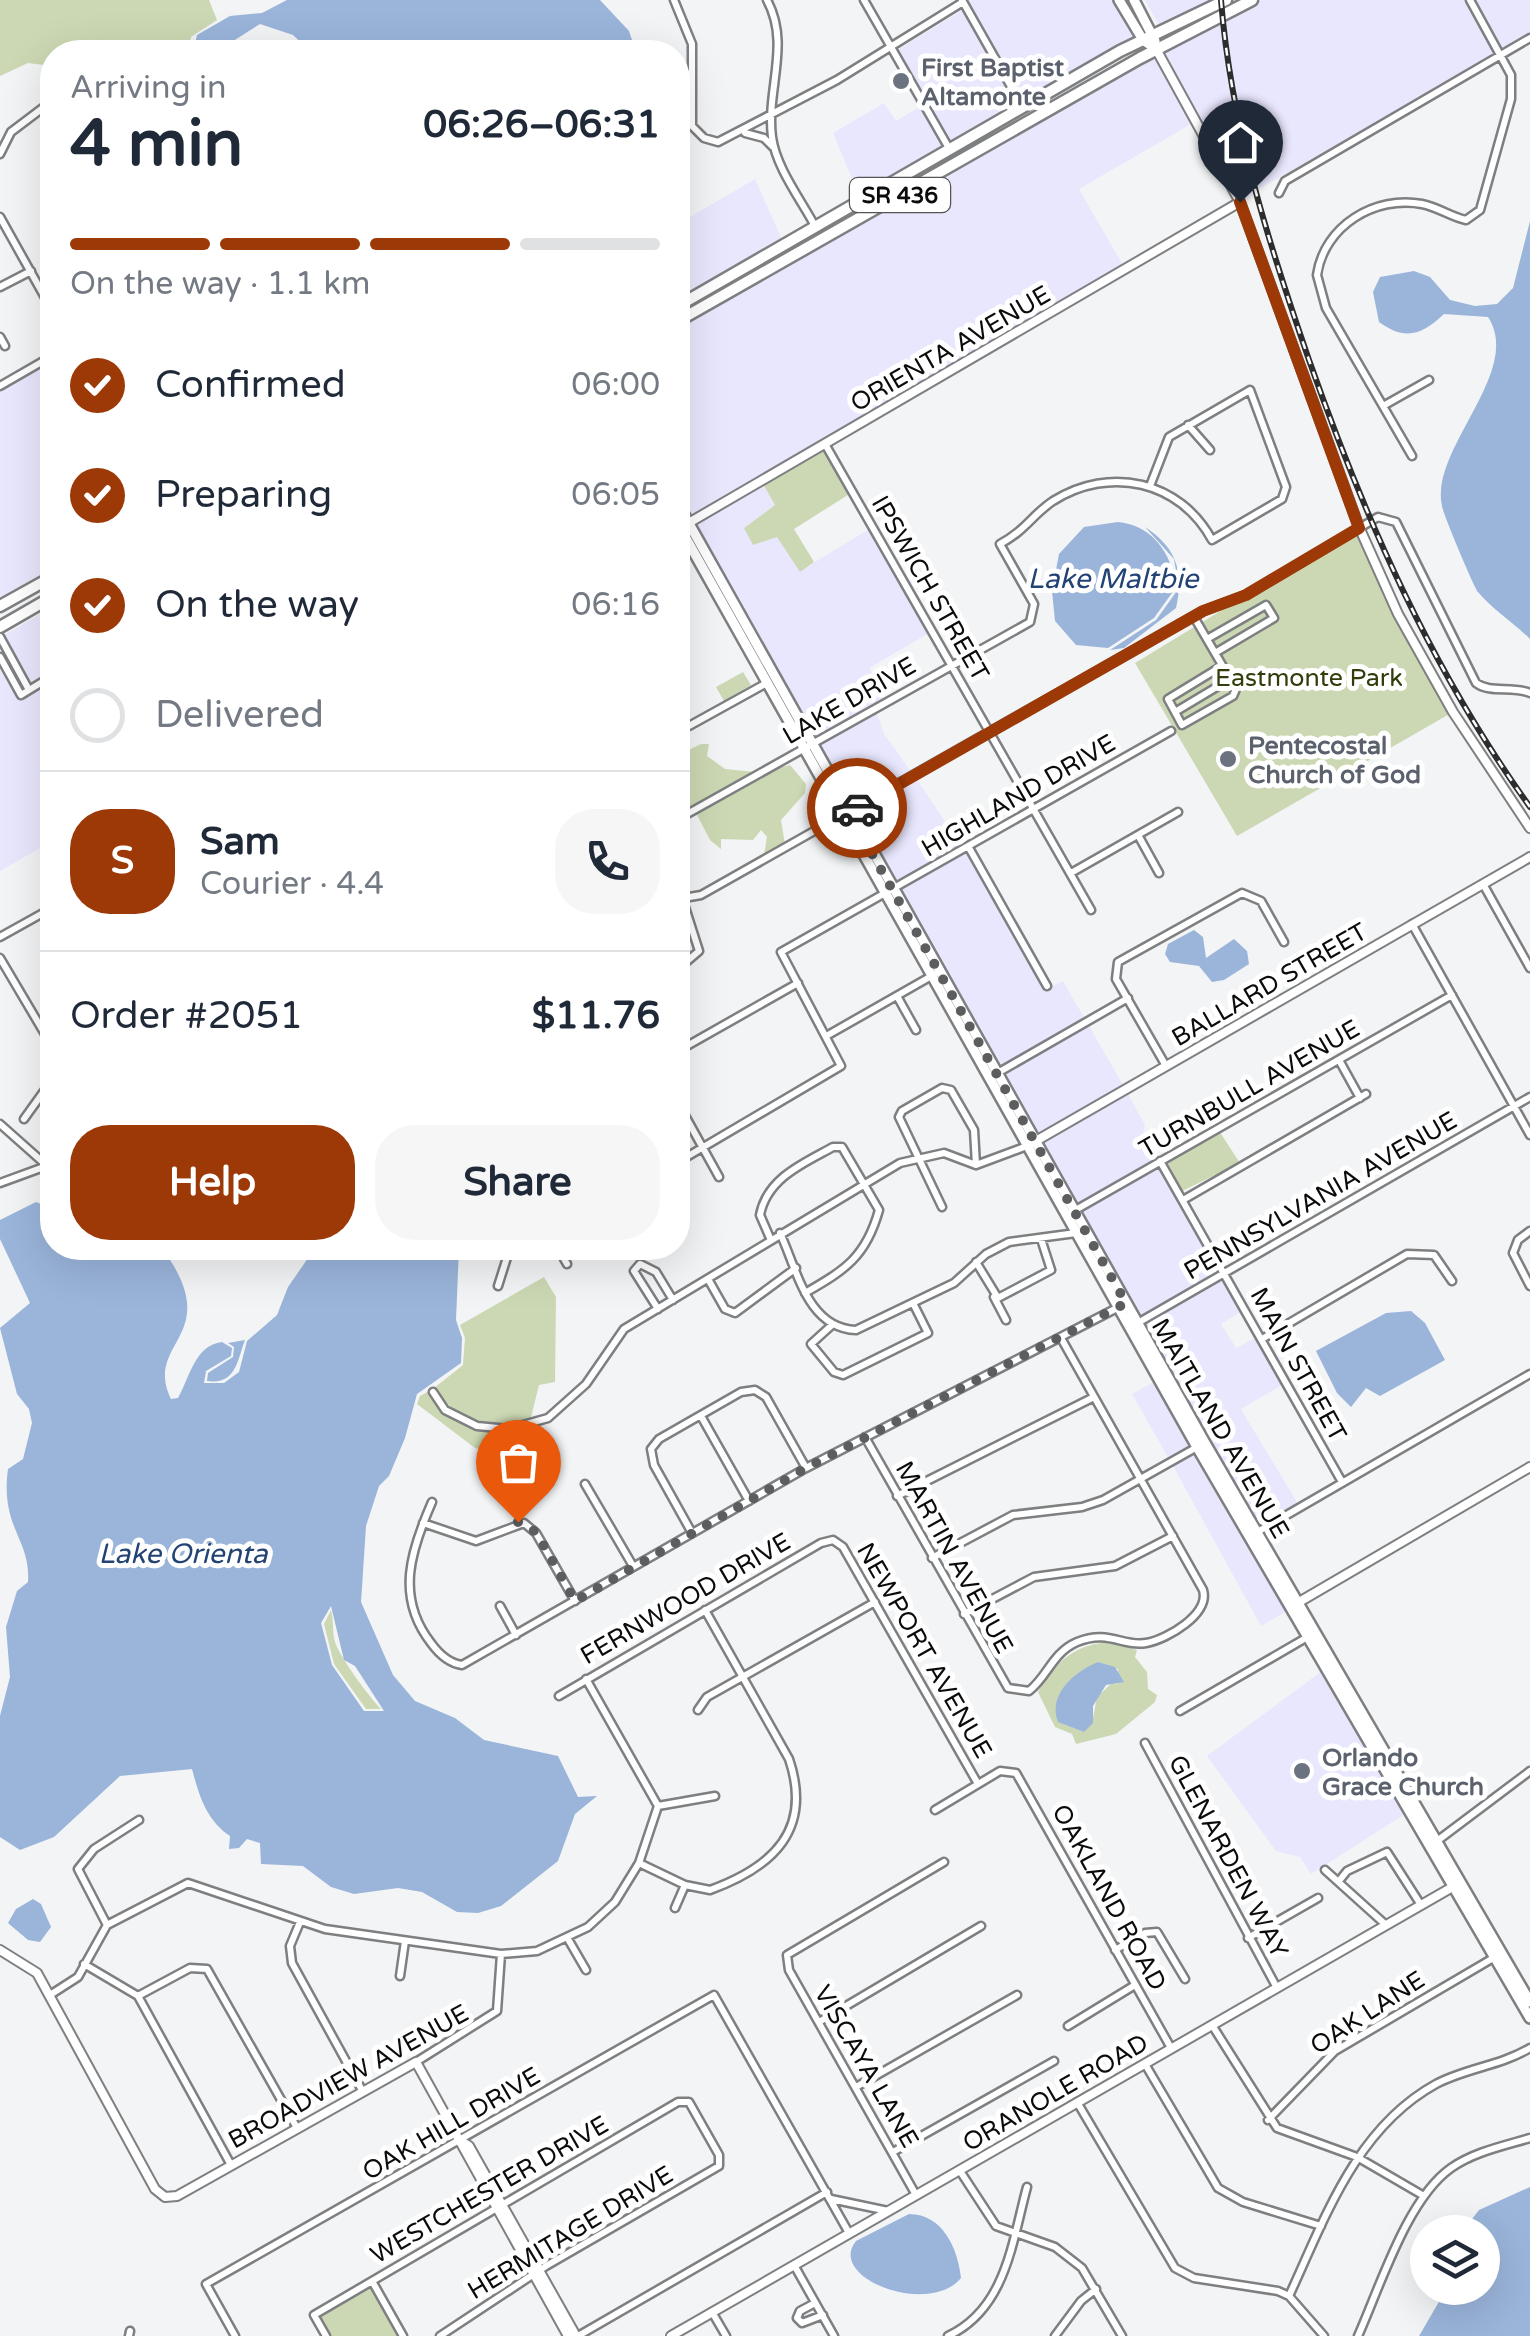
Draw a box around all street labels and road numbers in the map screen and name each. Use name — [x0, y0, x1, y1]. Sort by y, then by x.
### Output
road number: SR 436 — [850, 178, 950, 212]
street label: ORIENTA AVENUE — [845, 279, 1056, 418]
street label: IPSWICH STREET — [865, 490, 995, 687]
street label: LAKE DRIVE — [778, 651, 921, 751]
street label: HIGHLAND DRIVE — [916, 728, 1121, 864]
street label: BALLARD STREET — [1166, 917, 1373, 1053]
street label: TURNBULL AVENUE — [1134, 1014, 1365, 1164]
street label: PENNSYLVANIA AVENUE — [1179, 1105, 1462, 1286]
street label: MAIN STREET — [1244, 1282, 1353, 1447]
street label: MAITLAND AVENUE — [1145, 1313, 1295, 1544]
street label: MARTIN AVENUE — [889, 1456, 1019, 1659]
street label: FERNWOOD DRIVE — [575, 1527, 796, 1671]
street label: NEWPORT AVENUE — [850, 1537, 998, 1764]
street label: GLENARDEN WAY — [1162, 1750, 1294, 1963]
street label: OAKLAND ROAD — [1045, 1799, 1173, 1996]
street label: OAK LANE — [1305, 1965, 1430, 2061]
street label: VISCAYA LANE — [807, 1980, 925, 2153]
street label: BROADVIEW AVENUE — [223, 1998, 474, 2155]
street label: ORANOLE ROAD — [957, 2028, 1154, 2158]
street label: OAK HILL DRIVE — [357, 2061, 546, 2187]
street label: WESTCHESTER DRIVE — [365, 2110, 614, 2270]
street label: HERMITAGE DRIVE — [462, 2160, 679, 2306]

